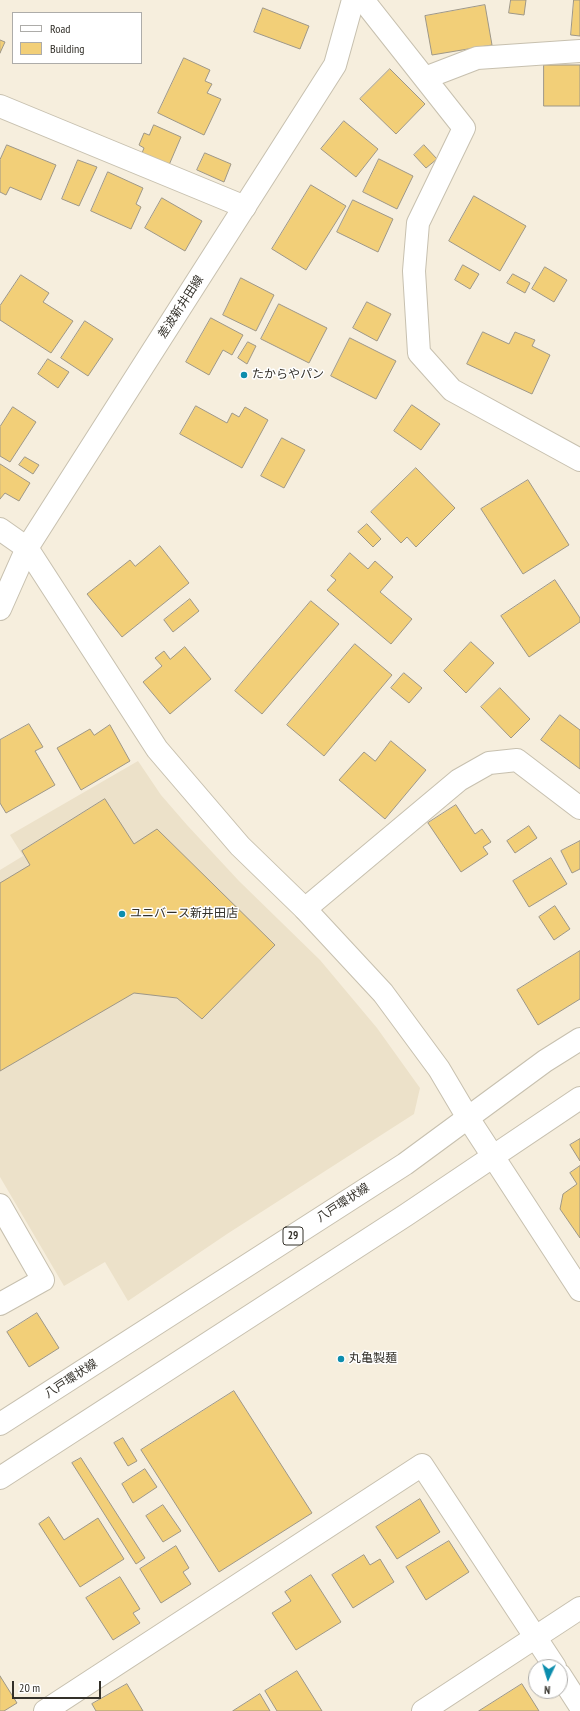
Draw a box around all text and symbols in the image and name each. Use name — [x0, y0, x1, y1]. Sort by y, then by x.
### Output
legend — [12, 12, 142, 64]
text: Road — [50, 21, 70, 36]
text: Building — [50, 41, 85, 56]
street label: 差波新井田線 — [155, 273, 207, 341]
place label: たからやパン — [252, 368, 324, 382]
marker: たからやパン — [239, 370, 249, 380]
place label: ユニバース新井田店 — [130, 907, 238, 921]
marker: ユニバース新井田店 — [117, 909, 127, 919]
street label: 八戸環状線 — [314, 1181, 372, 1225]
road number: 29 — [283, 1227, 303, 1245]
place label: 丸亀製麺 — [349, 1352, 397, 1366]
marker: 丸亀製麺 — [336, 1354, 346, 1364]
street label: 八戸環状線 — [42, 1357, 100, 1401]
north arrow — [528, 1659, 568, 1699]
scale bar — [14, 1673, 103, 1699]
text: 20 m — [19, 1680, 40, 1695]
text: N — [544, 1683, 551, 1697]

